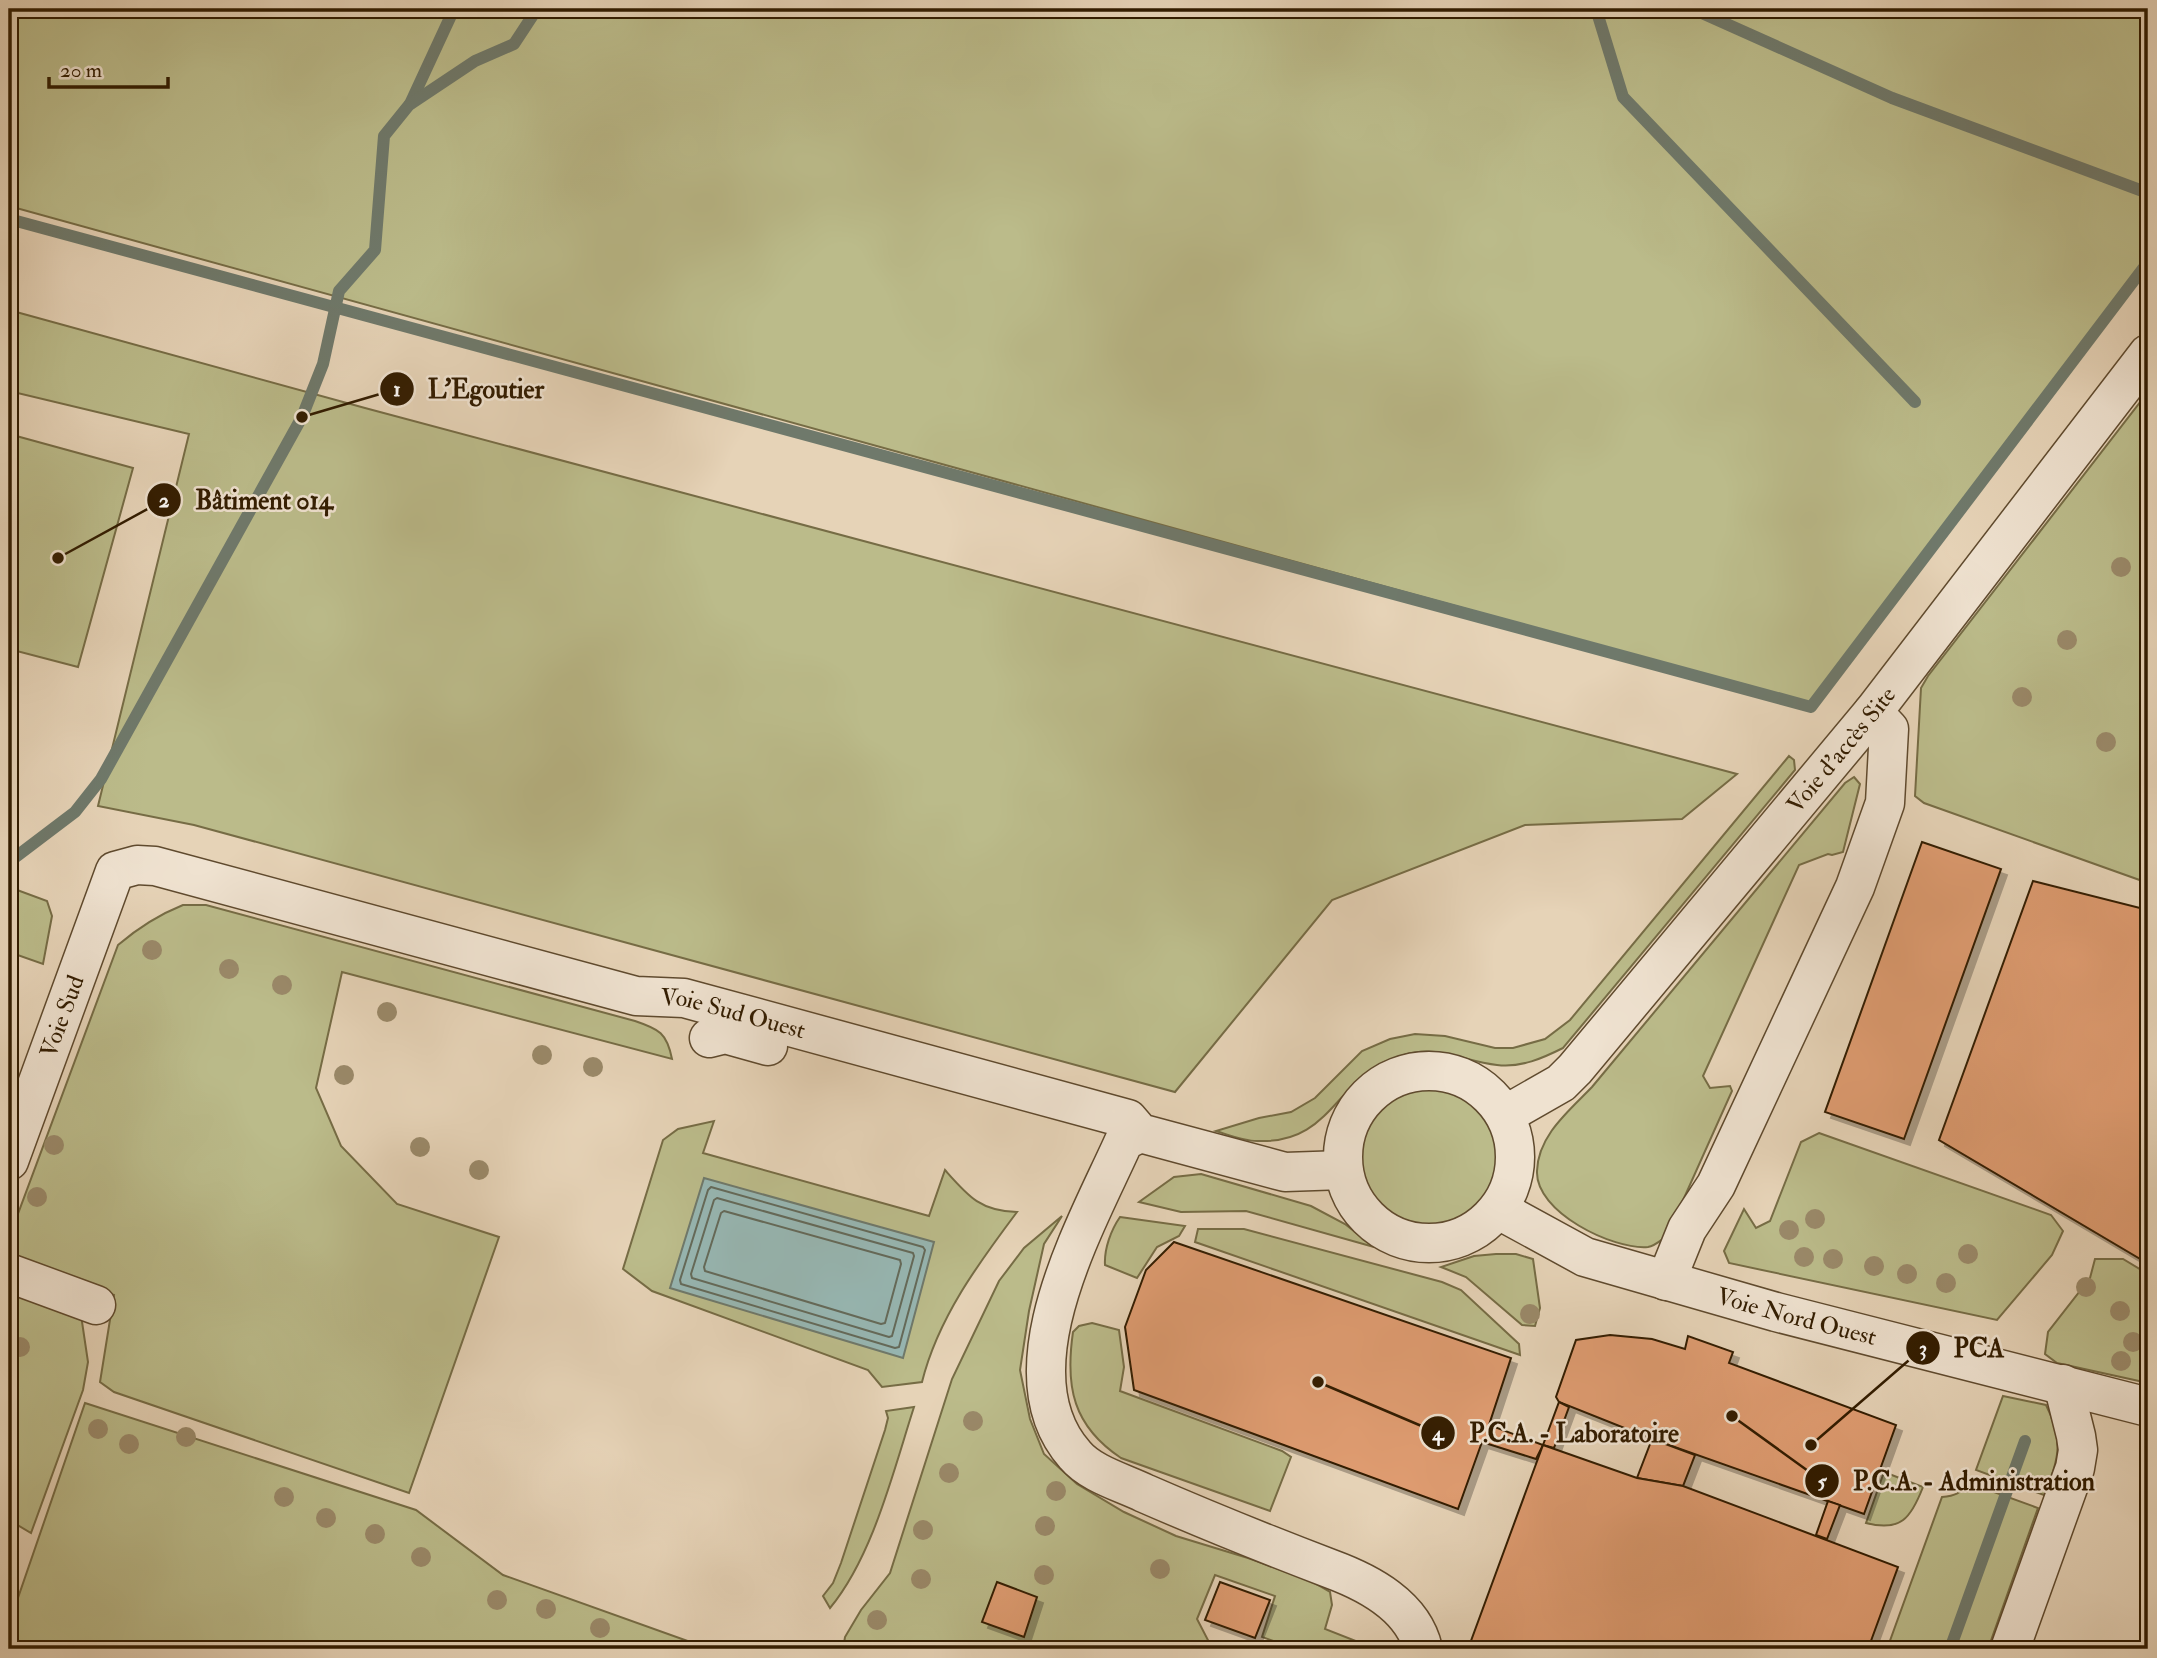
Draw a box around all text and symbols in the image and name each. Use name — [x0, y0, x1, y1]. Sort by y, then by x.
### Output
scale bar — [49, 46, 168, 90]
text: 20 m — [60, 57, 102, 84]
callout: L'Egoutier — [379, 365, 558, 412]
text: L'Egoutier — [428, 374, 544, 407]
text: 1 — [393, 376, 401, 403]
callout: Bâtiment 014 — [147, 476, 347, 523]
text: Bâtiment 014 — [195, 485, 335, 517]
text: 2 — [159, 487, 170, 514]
street label: Voie d'accès Site — [1780, 680, 1902, 819]
street label: Voie Sud — [33, 971, 91, 1062]
street label: Voie Sud Ouest — [660, 982, 809, 1046]
street label: Voie Nord Ouest — [1713, 1280, 1880, 1353]
callout: PCA — [1905, 1325, 2019, 1372]
text: PCA — [1954, 1333, 2005, 1365]
text: 3 — [1919, 1335, 1927, 1362]
callout: P.C.A. - Laboratoire — [1421, 1410, 1693, 1457]
text: P.C.A. - Laboratoire — [1469, 1418, 1679, 1450]
text: 4 — [1431, 1420, 1445, 1447]
callout: P.C.A. - Administration — [1804, 1457, 2109, 1504]
text: P.C.A. - Administration — [1853, 1466, 2096, 1498]
text: 5 — [1817, 1468, 1827, 1495]

